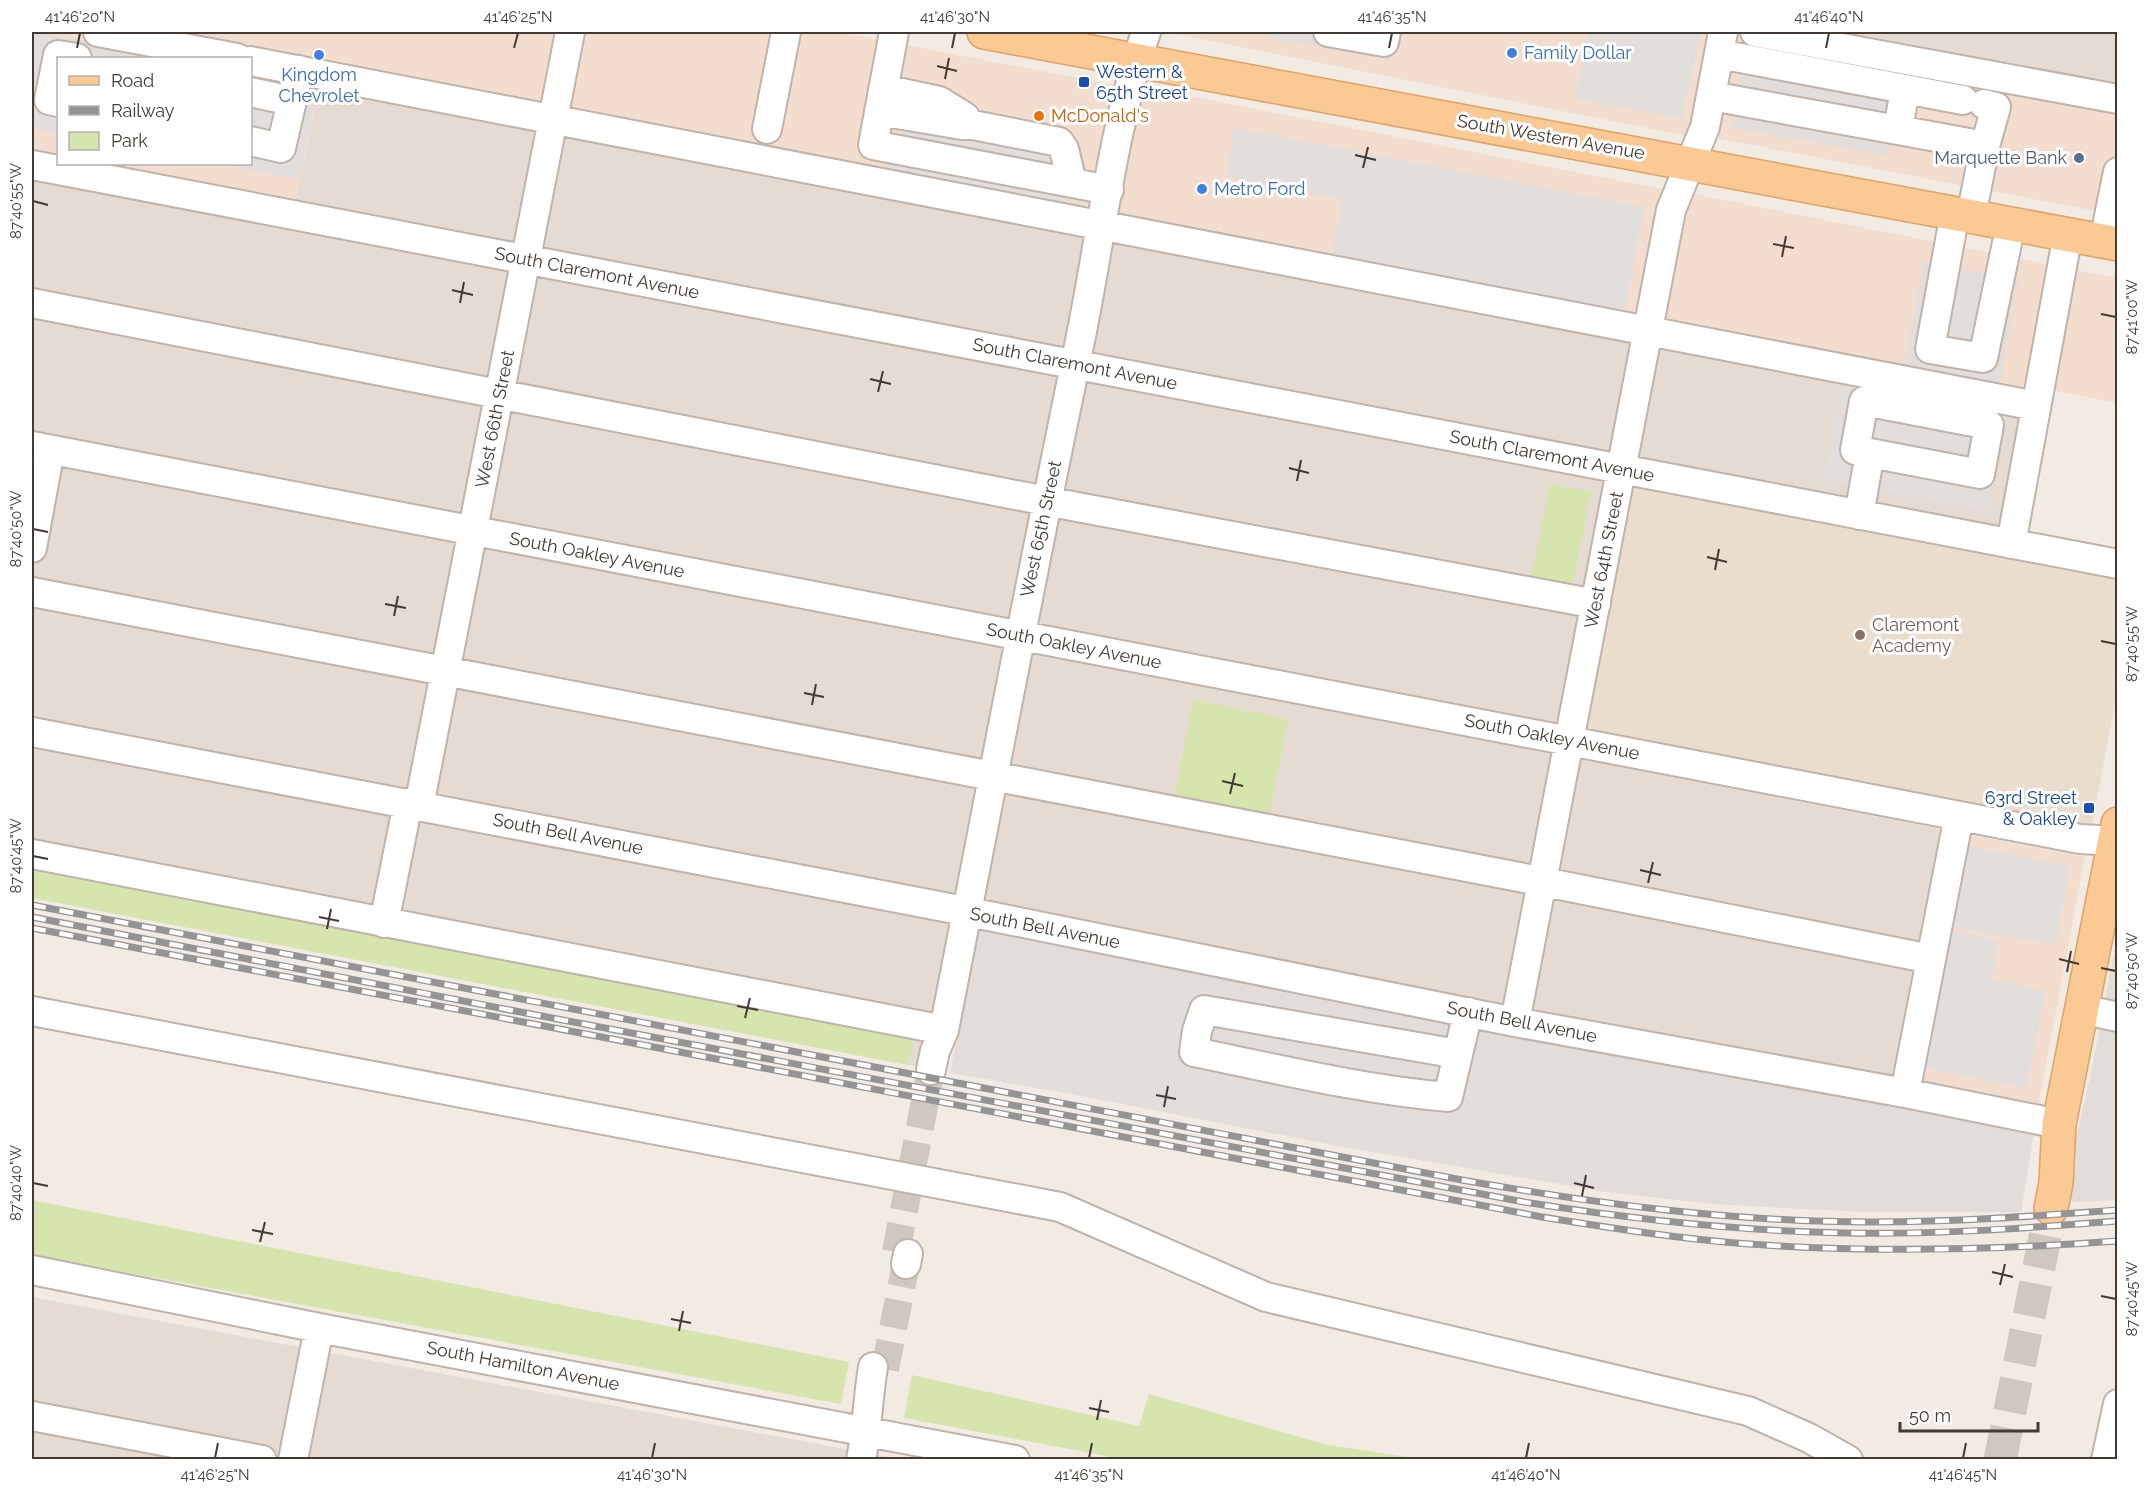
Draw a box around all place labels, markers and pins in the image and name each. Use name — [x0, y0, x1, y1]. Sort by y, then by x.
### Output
place label: Family Dollar — [1524, 42, 1632, 63]
marker: Family Dollar — [1505, 46, 1519, 60]
marker: Kingdom Chevrolet — [312, 48, 326, 62]
place label: Western & 65th Street — [1096, 61, 1188, 103]
place label: Kingdom Chevrolet — [279, 64, 359, 106]
marker: Western & 65th Street — [1077, 75, 1091, 89]
place label: McDonald's — [1051, 105, 1149, 126]
marker: McDonald's — [1032, 109, 1046, 123]
place label: Marquette Bank — [1934, 147, 2067, 168]
marker: Marquette Bank — [2072, 151, 2086, 165]
place label: Metro Ford — [1214, 178, 1305, 199]
marker: Metro Ford — [1195, 182, 1209, 196]
place label: Claremont Academy — [1872, 614, 1959, 656]
marker: Claremont Academy — [1853, 628, 1867, 642]
place label: 63rd Street & Oakley — [1985, 787, 2077, 829]
marker: 63rd Street & Oakley — [2082, 801, 2096, 815]

